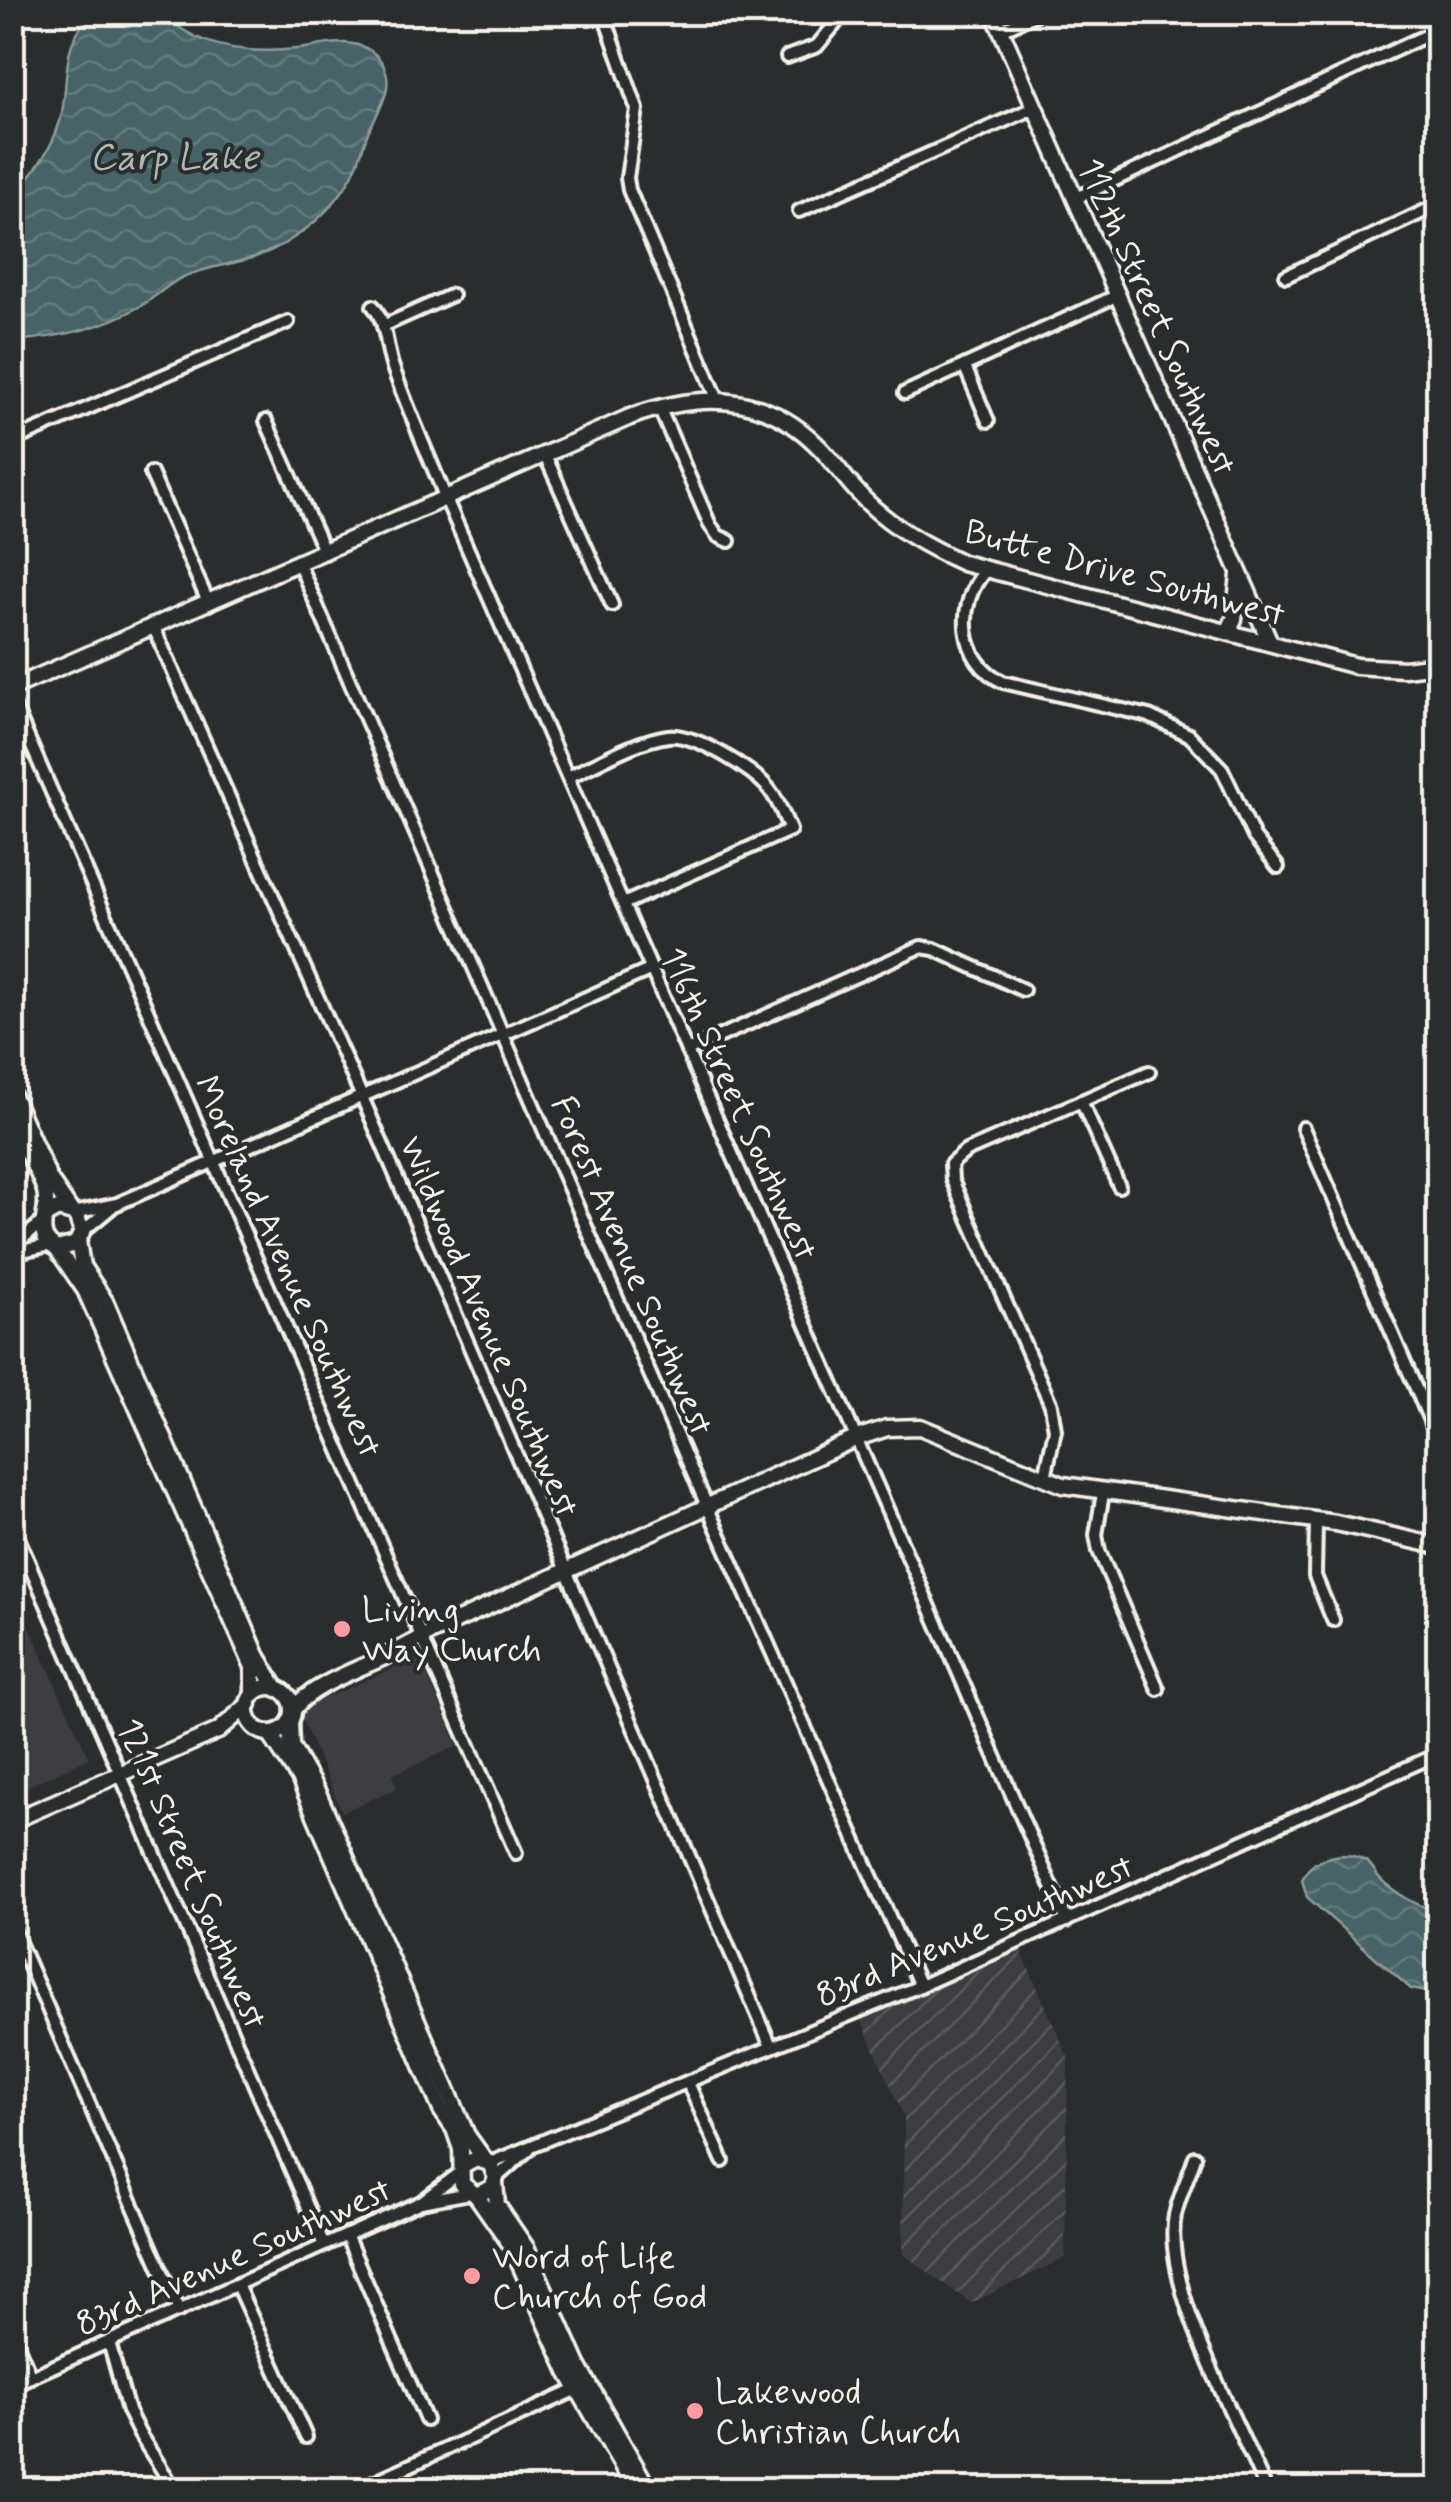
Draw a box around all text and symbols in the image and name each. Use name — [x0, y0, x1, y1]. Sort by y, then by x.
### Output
water label: Carp Lake — [89, 134, 260, 183]
street label: 112th Street Southwest — [1066, 151, 1247, 483]
street label: Butte Drive Southwest — [959, 509, 1290, 639]
street label: 116th Street Southwest — [648, 940, 828, 1268]
street label: Moreland Avenue Southwest — [182, 1069, 392, 1465]
street label: Forest Avenue Southwest — [539, 1089, 724, 1443]
street label: Wildwood Avenue Southwest — [387, 1129, 589, 1524]
place label: Living Way Church — [362, 1588, 542, 1674]
marker: Living Way Church — [331, 1618, 353, 1640]
street label: 121st Street Southwest — [105, 1711, 277, 2036]
street label: 83rd Avenue Southwest — [809, 1844, 1141, 2020]
street label: 83rd Avenue Southwest — [69, 2168, 399, 2348]
place label: Word of Life Church of God — [492, 2235, 707, 2321]
marker: Word of Life Church of God — [461, 2265, 483, 2287]
place label: Lakewood Christian Church — [715, 2370, 961, 2456]
marker: Lakewood Christian Church — [684, 2400, 706, 2422]

